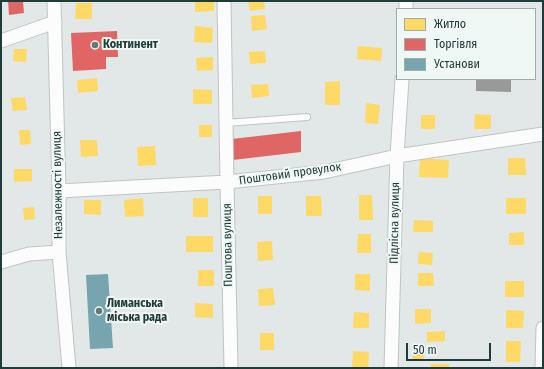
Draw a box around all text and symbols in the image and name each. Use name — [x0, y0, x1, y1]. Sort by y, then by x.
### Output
legend — [396, 8, 536, 80]
text: Житло — [434, 17, 466, 31]
text: Торгівля — [434, 37, 477, 51]
place label: Континент — [103, 38, 158, 52]
marker: Континент — [90, 40, 100, 50]
text: Установи — [434, 57, 480, 71]
street label: Незалежності вулиця — [50, 131, 66, 239]
street label: Поштовий провулок — [238, 160, 342, 188]
street label: Підлісна вулиця — [387, 182, 403, 264]
street label: Поштова вулиця — [220, 203, 236, 287]
place label: Лиманська міська рада — [107, 297, 167, 325]
marker: Лиманська міська рада — [94, 306, 104, 316]
scale bar — [408, 335, 493, 361]
text: 50 m — [413, 343, 437, 357]

